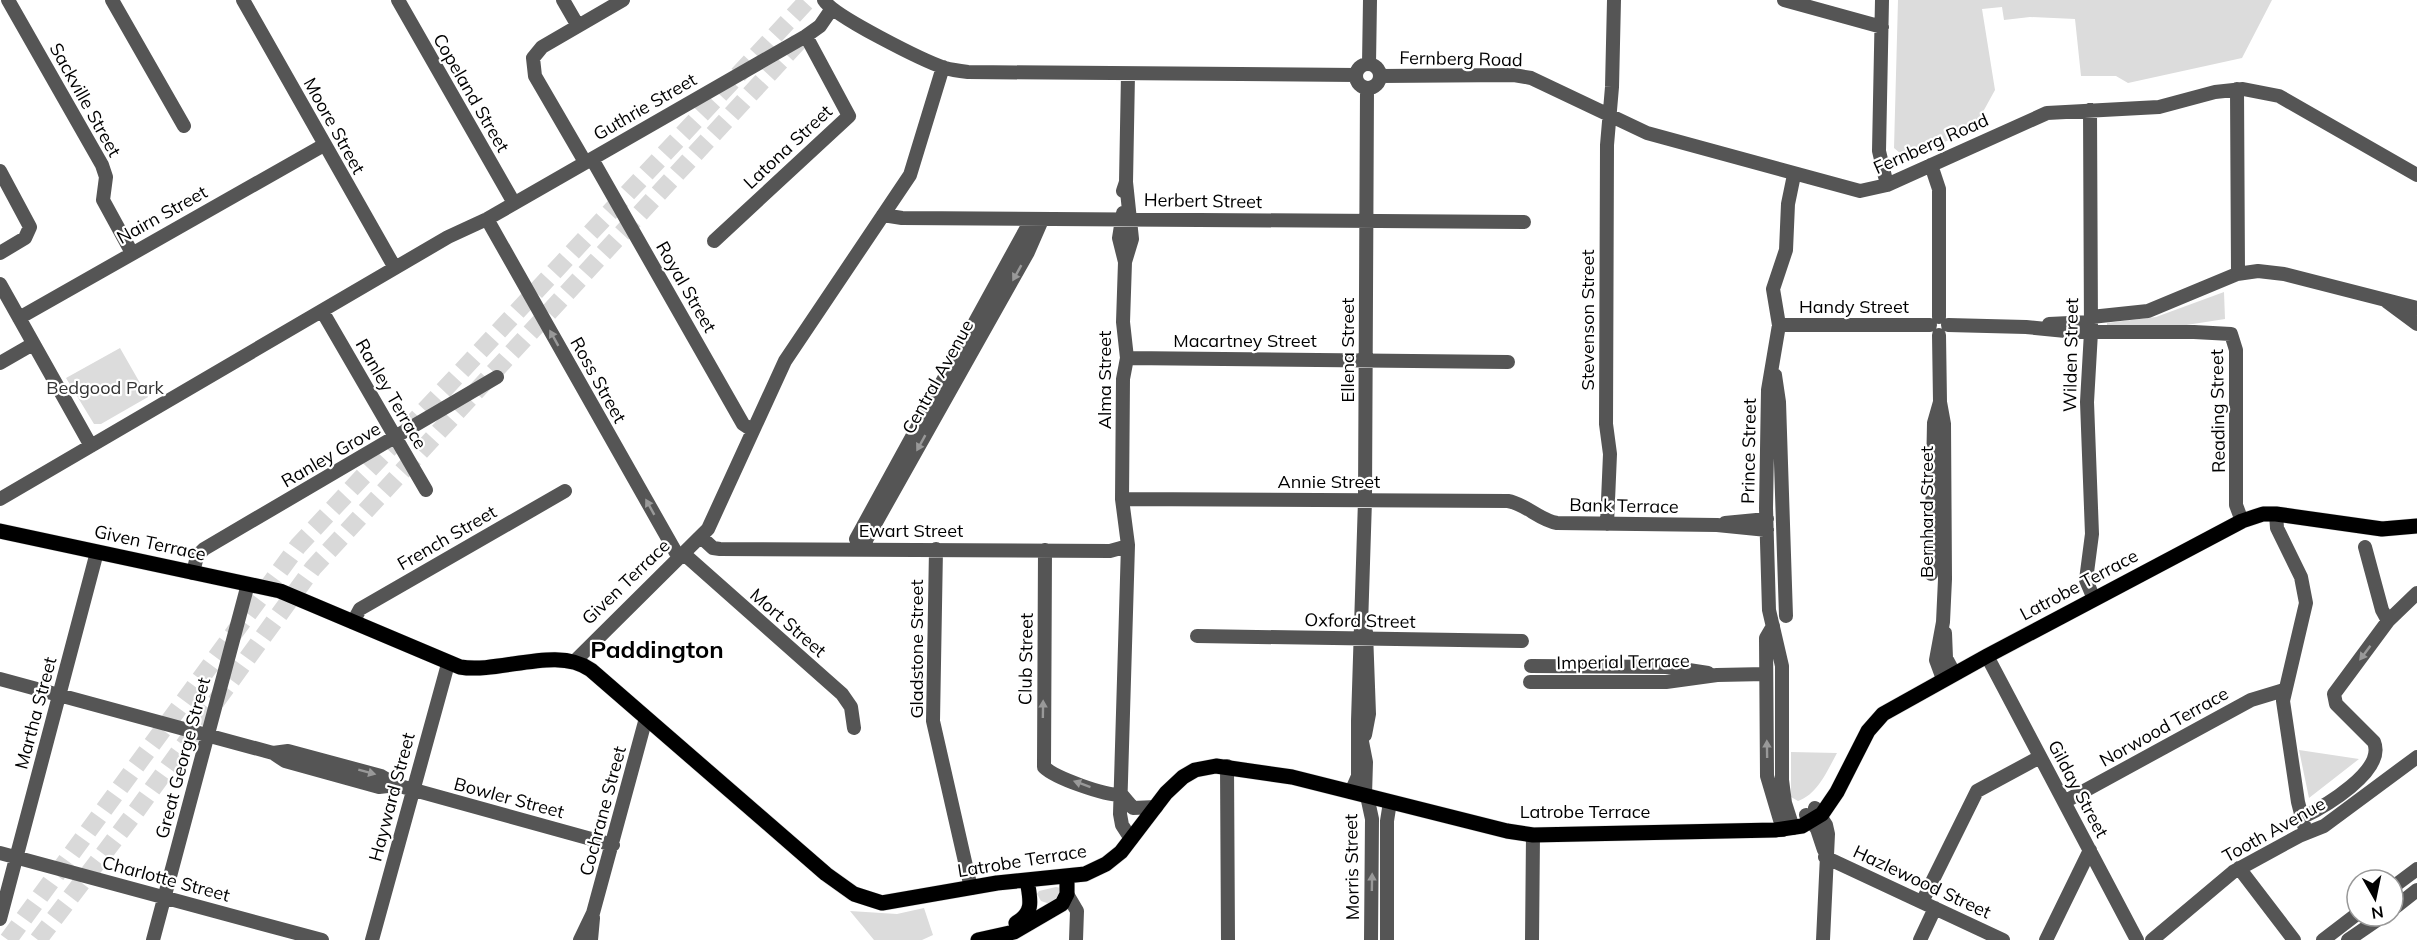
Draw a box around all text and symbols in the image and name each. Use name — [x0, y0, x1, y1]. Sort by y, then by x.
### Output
street label: Copeland Street — [428, 29, 515, 156]
street label: Sackville Street — [45, 39, 126, 161]
street label: Fernberg Road — [1399, 46, 1523, 71]
street label: Guthrie Street — [589, 68, 701, 145]
street label: Moore Street — [299, 74, 370, 178]
street label: Latona Street — [739, 100, 837, 194]
street label: Fernberg Road — [1870, 108, 1992, 179]
street label: Nairn Street — [112, 180, 211, 249]
street label: Herbert Street — [1144, 188, 1262, 213]
street label: Royal Street — [651, 237, 722, 336]
street label: Stevenson Street — [1576, 249, 1599, 391]
one-way arrow — [1012, 264, 1022, 281]
street label: Handy Street — [1799, 295, 1909, 318]
street label: Ellena Street — [1336, 298, 1359, 402]
street label: Wilden Street — [2058, 298, 2083, 412]
street label: Central Avenue — [897, 316, 978, 438]
one-way arrow — [549, 329, 559, 346]
street label: Macartney Street — [1173, 329, 1317, 352]
street label: Alma Street — [1093, 331, 1116, 429]
street label: Ross Street — [565, 333, 631, 427]
street label: Ranley Terrace — [351, 334, 432, 453]
street label: Reading Street — [2205, 349, 2230, 473]
park label: Bedgood Park — [46, 376, 165, 399]
street label: Prince Street — [1736, 398, 1761, 504]
street label: Ranley Grove — [277, 417, 385, 492]
one-way arrow — [916, 434, 926, 451]
street label: Bernhard Street — [1915, 446, 1938, 578]
street label: Annie Street — [1278, 470, 1380, 493]
street label: Bank Terrace — [1569, 493, 1679, 518]
one-way arrow — [645, 498, 655, 515]
street label: French Street — [393, 500, 500, 575]
street label: Given Terrace — [92, 519, 208, 566]
street label: Ewart Street — [859, 519, 963, 542]
street label: Given Terrace — [577, 534, 674, 629]
street label: Latrobe Terrace — [2016, 544, 2142, 625]
street label: Gladstone Street — [905, 579, 928, 719]
street label: Mort Street — [745, 583, 831, 662]
street label: Oxford Street — [1304, 608, 1416, 633]
street label: Club Street — [1013, 613, 1038, 705]
district label: Paddington — [590, 634, 724, 664]
one-way arrow — [2359, 644, 2371, 660]
street label: Imperial Terrace — [1556, 649, 1690, 674]
street label: Martha Street — [9, 654, 62, 772]
street label: Great George Street — [150, 675, 215, 841]
street label: Norwood Terrace — [2095, 682, 2232, 772]
one-way arrow — [1038, 699, 1048, 718]
street label: Hayward Street — [363, 730, 420, 864]
street label: Gilday Street — [2043, 736, 2114, 842]
one-way arrow — [1762, 739, 1772, 758]
street label: Cochrane Street — [574, 743, 631, 878]
one-way arrow — [358, 768, 376, 777]
street label: Bowler Street — [452, 772, 567, 823]
one-way arrow — [1073, 779, 1091, 788]
street label: Tooth Avenue — [2218, 792, 2329, 867]
street label: Latrobe Terrace — [1520, 800, 1650, 823]
street label: Morris Street — [1339, 814, 1364, 920]
street label: Latrobe Terrace — [956, 839, 1088, 882]
street label: Hazlewood Street — [1850, 840, 1995, 924]
street label: Charlotte Street — [100, 850, 232, 907]
north arrow — [2345, 868, 2405, 928]
one-way arrow — [1367, 872, 1377, 891]
text: N — [2370, 902, 2385, 924]

